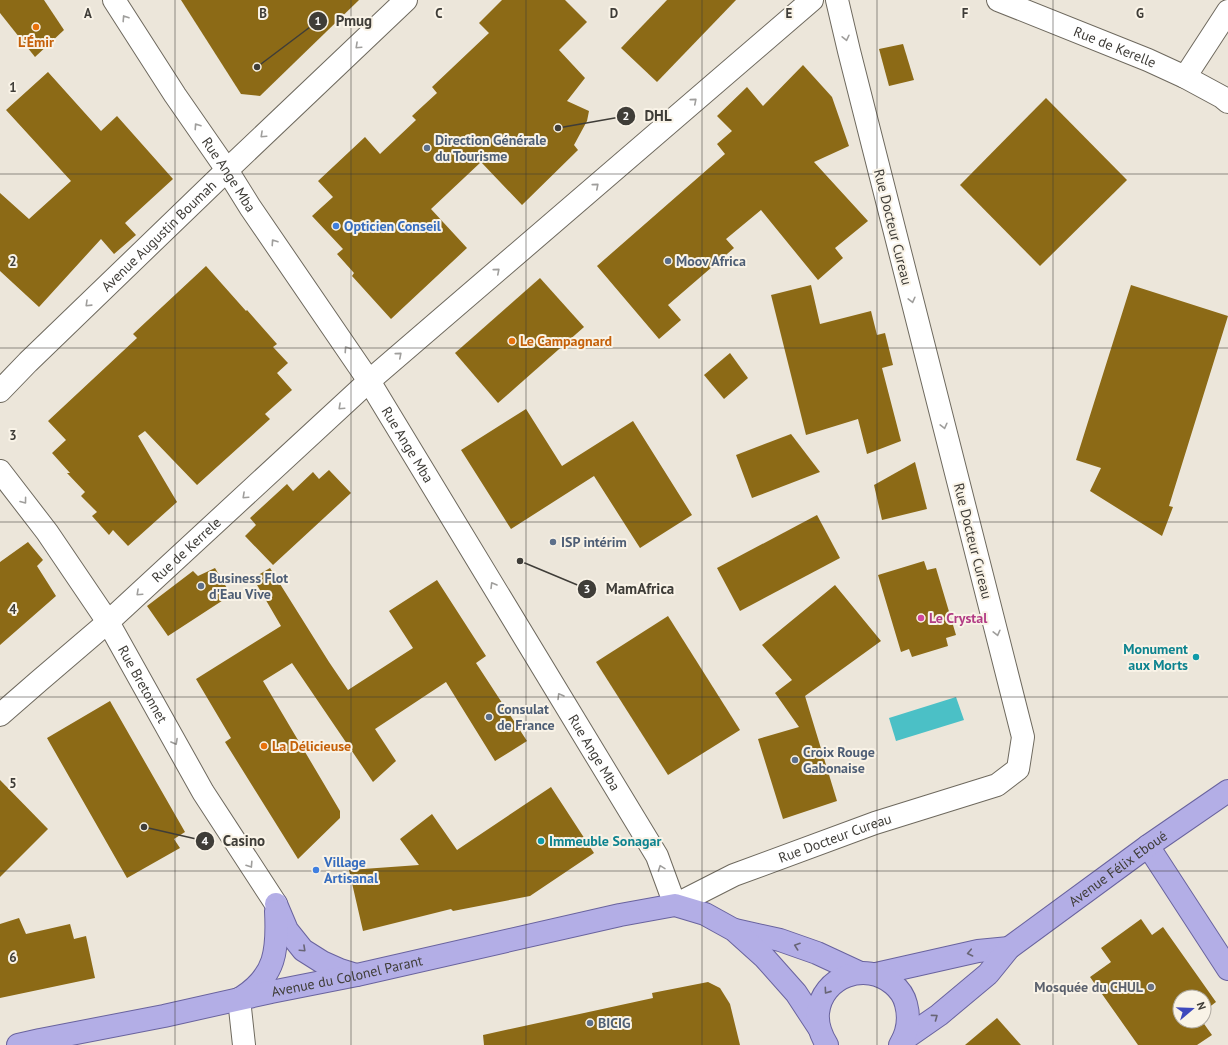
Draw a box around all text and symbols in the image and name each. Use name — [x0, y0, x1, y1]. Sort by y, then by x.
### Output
text: A — [84, 5, 92, 22]
text: B — [259, 5, 267, 22]
text: C — [435, 5, 443, 22]
text: D — [610, 5, 618, 22]
text: E — [786, 5, 793, 22]
text: F — [962, 5, 969, 22]
text: G — [1136, 5, 1144, 22]
callout: Pmug — [308, 8, 380, 35]
text: Pmug — [336, 11, 372, 30]
text: 1 — [315, 13, 321, 28]
one-way arrow — [123, 15, 130, 22]
marker: L'Émir — [31, 22, 41, 32]
street label: Rue de Kerelle — [1071, 22, 1159, 72]
place label: L'Émir — [18, 33, 54, 51]
one-way arrow — [841, 35, 849, 41]
one-way arrow — [355, 41, 363, 49]
text: 1 — [9, 79, 17, 96]
one-way arrow — [690, 99, 697, 106]
callout: DHL — [616, 102, 679, 129]
text: DHL — [644, 106, 672, 125]
text: 2 — [623, 108, 629, 123]
one-way arrow — [195, 124, 202, 131]
one-way arrow — [260, 130, 268, 138]
place label: Direction Générale du Tourisme — [435, 131, 546, 165]
street label: Rue Ange Mba — [198, 133, 260, 216]
marker: Direction Générale du Tourisme — [422, 143, 432, 153]
street label: Rue Docteur Cureau — [870, 167, 916, 287]
street label: Avenue Augustin Boumah — [97, 176, 220, 295]
one-way arrow — [591, 183, 598, 190]
place label: Opticien Conseil — [344, 217, 442, 235]
marker: Opticien Conseil — [331, 221, 341, 231]
one-way arrow — [272, 239, 279, 246]
place label: Moov Africa — [676, 252, 746, 270]
text: 2 — [9, 253, 17, 270]
marker: Moov Africa — [663, 256, 673, 266]
one-way arrow — [493, 268, 500, 275]
one-way arrow — [907, 296, 916, 303]
one-way arrow — [85, 299, 93, 307]
place label: Le Campagnard — [520, 332, 612, 350]
marker: Le Campagnard — [507, 336, 517, 346]
one-way arrow — [344, 346, 352, 353]
one-way arrow — [394, 353, 401, 360]
one-way arrow — [338, 403, 345, 410]
street label: Rue Ange Mba — [378, 403, 438, 486]
one-way arrow — [939, 422, 948, 429]
text: 3 — [9, 427, 17, 444]
street label: Rue Docteur Cureau — [950, 481, 996, 601]
one-way arrow — [242, 491, 250, 498]
one-way arrow — [19, 497, 26, 504]
street label: Rue de Kerrele — [148, 513, 225, 586]
place label: ISP intérim — [561, 533, 627, 551]
marker: ISP intérim — [548, 537, 558, 547]
place label: Business Flot d'Eau Vive — [209, 569, 288, 603]
callout: MamAfrica — [577, 575, 682, 602]
text: MamAfrica — [606, 579, 674, 598]
marker: Business Flot d'Eau Vive — [196, 581, 206, 591]
text: 3 — [584, 581, 590, 596]
one-way arrow — [490, 582, 497, 589]
one-way arrow — [137, 589, 144, 596]
text: 4 — [9, 601, 17, 618]
place label: Le Crystal — [929, 609, 988, 627]
marker: Le Crystal — [916, 613, 926, 623]
one-way arrow — [992, 630, 1000, 636]
place label: Monument aux Morts — [1123, 640, 1188, 674]
street label: Rue Bretonnet — [114, 642, 172, 726]
marker: Monument aux Morts — [1191, 652, 1201, 662]
one-way arrow — [557, 693, 565, 700]
place label: Consulat de France — [497, 700, 555, 734]
street label: Rue Ange Mba — [564, 711, 624, 794]
marker: Consulat de France — [484, 712, 494, 722]
place label: La Délicieuse — [272, 737, 351, 755]
one-way arrow — [171, 738, 178, 745]
marker: La Délicieuse — [259, 741, 269, 751]
place label: Croix Rouge Gabonaise — [803, 743, 875, 777]
marker: Croix Rouge Gabonaise — [790, 755, 800, 765]
text: 5 — [9, 775, 17, 792]
street label: Rue Docteur Cureau — [776, 809, 894, 867]
callout: Casino — [195, 827, 274, 854]
street label: Avenue Félix Eboué — [1065, 827, 1171, 910]
text: Casino — [223, 831, 265, 850]
place label: Immeuble Sonagar — [549, 832, 661, 850]
text: 4 — [202, 833, 209, 848]
marker: Immeuble Sonagar — [536, 836, 546, 846]
place label: Village Artisanal — [323, 853, 379, 887]
one-way arrow — [245, 860, 252, 867]
marker: Village Artisanal — [311, 865, 321, 875]
one-way arrow — [658, 865, 666, 872]
one-way arrow — [793, 942, 800, 950]
one-way arrow — [298, 944, 306, 951]
text: 6 — [9, 949, 17, 966]
one-way arrow — [967, 949, 973, 957]
street label: Avenue du Colonel Parant — [270, 951, 424, 1001]
place label: Mosquée du CHUL — [1034, 978, 1144, 996]
marker: Mosquée du CHUL — [1146, 982, 1156, 992]
one-way arrow — [824, 987, 832, 994]
north arrow — [1172, 989, 1212, 1029]
text: N — [1194, 1000, 1209, 1011]
place label: BICIG — [598, 1014, 631, 1032]
one-way arrow — [931, 1015, 938, 1022]
marker: BICIG — [585, 1018, 595, 1028]

